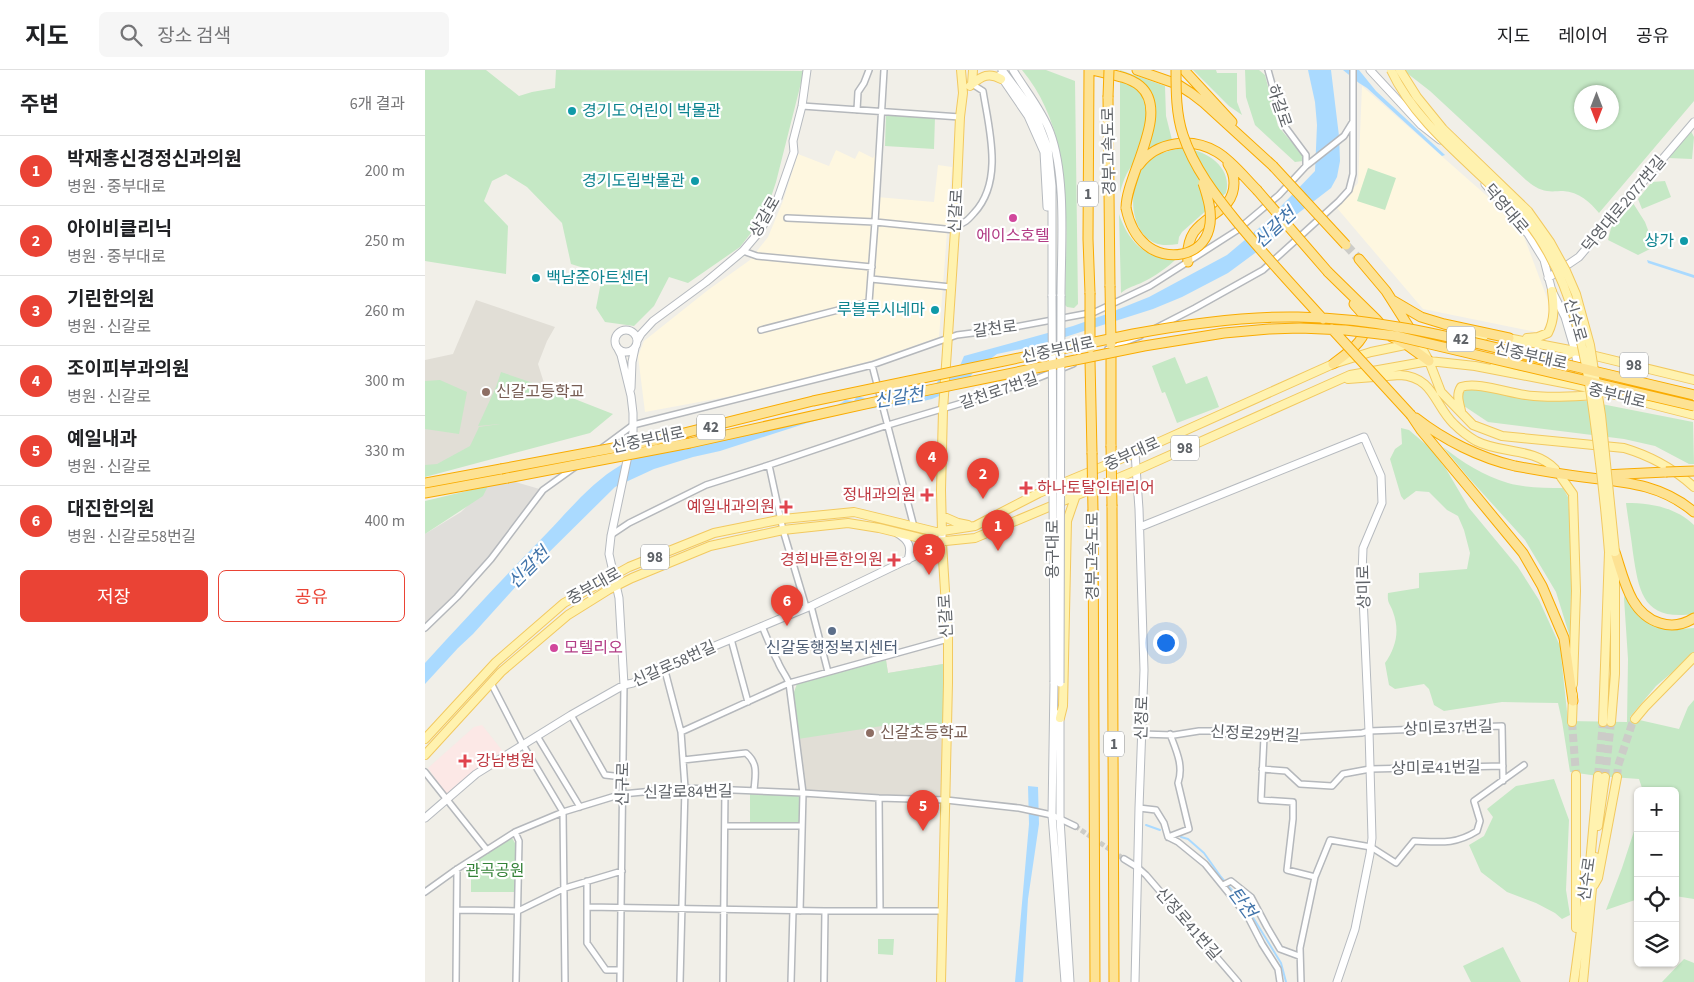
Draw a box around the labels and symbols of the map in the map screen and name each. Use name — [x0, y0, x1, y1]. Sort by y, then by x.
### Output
street label: 하갈로 — [1261, 82, 1297, 131]
north arrow — [1574, 85, 1619, 130]
place label: 경기도 어린이 박물관 — [582, 100, 721, 122]
marker: 경기도 어린이 박물관 — [566, 105, 578, 117]
street label: 경부고속도로 — [1097, 106, 1121, 195]
street label: 덕영대로2077번길 — [1577, 151, 1671, 257]
place label: 경기도립박물관 — [582, 170, 685, 192]
marker: 경기도립박물관 — [689, 175, 701, 187]
street label: 덕영대로 — [1479, 179, 1534, 239]
road number: 1 — [1078, 182, 1098, 206]
street label: 신갈로 — [944, 188, 968, 234]
street label: 상갈로 — [744, 192, 786, 242]
water label: 신갈천 — [1248, 200, 1303, 254]
marker: 에이스호텔 — [1007, 212, 1019, 224]
place label: 에이스호텔 — [976, 225, 1050, 247]
place label: 상가 — [1645, 230, 1674, 252]
marker: 상가 — [1678, 235, 1690, 247]
place label: 백남준아트센터 — [546, 267, 649, 289]
marker: 백남준아트센터 — [530, 272, 542, 284]
street label: 신수로 — [1558, 296, 1592, 345]
place label: 루블루시네마 — [837, 299, 925, 321]
marker: 루블루시네마 — [929, 304, 941, 316]
street label: 갈천로 — [972, 315, 1019, 343]
road number: 42 — [1447, 326, 1475, 352]
street label: 신중부대로 — [1020, 332, 1097, 368]
street label: 신중부대로 — [1493, 337, 1570, 375]
road number: 98 — [1620, 352, 1648, 378]
street label: 갈천로7번길 — [957, 367, 1041, 415]
street label: 중부대로 — [1586, 378, 1648, 414]
place label: 신갈고등학교 — [496, 381, 584, 403]
water label: 신갈천 — [873, 381, 928, 414]
marker: 신갈고등학교 — [480, 386, 492, 398]
road number: 42 — [697, 414, 725, 440]
street label: 신중부대로 — [610, 422, 687, 458]
street label: 중부대로 — [1101, 432, 1164, 476]
road number: 98 — [1171, 436, 1199, 460]
pin: 4 — [916, 441, 948, 482]
pin: 2 — [967, 458, 999, 499]
place label: 하나토탈인테리어 — [1037, 477, 1155, 499]
marker: 하나토탈인테리어 — [1019, 481, 1033, 495]
place label: 정내과의원 — [842, 484, 916, 506]
marker: 정내과의원 — [920, 488, 934, 502]
place label: 예일내과의원 — [687, 496, 775, 518]
marker: 예일내과의원 — [779, 500, 793, 514]
pin: 1 — [982, 510, 1014, 551]
street label: 경부고속도로 — [1082, 512, 1104, 600]
street label: 용구대로 — [1042, 519, 1064, 578]
pin: 3 — [913, 534, 945, 575]
water label: 신갈천 — [503, 540, 557, 594]
road number: 98 — [641, 544, 669, 570]
place label: 경희바른한의원 — [780, 549, 883, 571]
marker: 경희바른한의원 — [887, 553, 901, 567]
street label: 중부대로 — [563, 562, 625, 610]
street label: 상미로 — [1353, 564, 1375, 609]
pin: 6 — [771, 585, 803, 626]
street label: 신갈로 — [934, 593, 958, 639]
marker: 신갈동행정복지센터 — [826, 625, 838, 637]
your location — [1153, 630, 1179, 656]
street label: 신갈로58번길 — [629, 636, 719, 692]
place label: 모텔리오 — [564, 637, 623, 659]
place label: 신갈동행정복지센터 — [766, 637, 898, 659]
marker: 모텔리오 — [548, 642, 560, 654]
street label: 신정로 — [1130, 695, 1154, 740]
street label: 상미로37번길 — [1403, 715, 1493, 741]
street label: 신정로29번길 — [1210, 721, 1300, 747]
place label: 신갈초등학교 — [880, 722, 968, 744]
marker: 신갈초등학교 — [864, 727, 876, 739]
road number: 1 — [1104, 732, 1124, 756]
place label: 강남병원 — [476, 750, 535, 772]
marker: 강남병원 — [458, 754, 472, 768]
street label: 상미로41번길 — [1391, 756, 1481, 780]
street label: 신구로 — [612, 761, 634, 806]
street label: 신갈로84번길 — [643, 780, 733, 804]
pin: 5 — [907, 790, 939, 831]
street label: 신수로 — [1573, 855, 1601, 902]
park label: 관곡공원 — [466, 860, 524, 882]
water label: 탄천 — [1222, 882, 1263, 926]
street label: 신정로41번길 — [1150, 883, 1226, 965]

